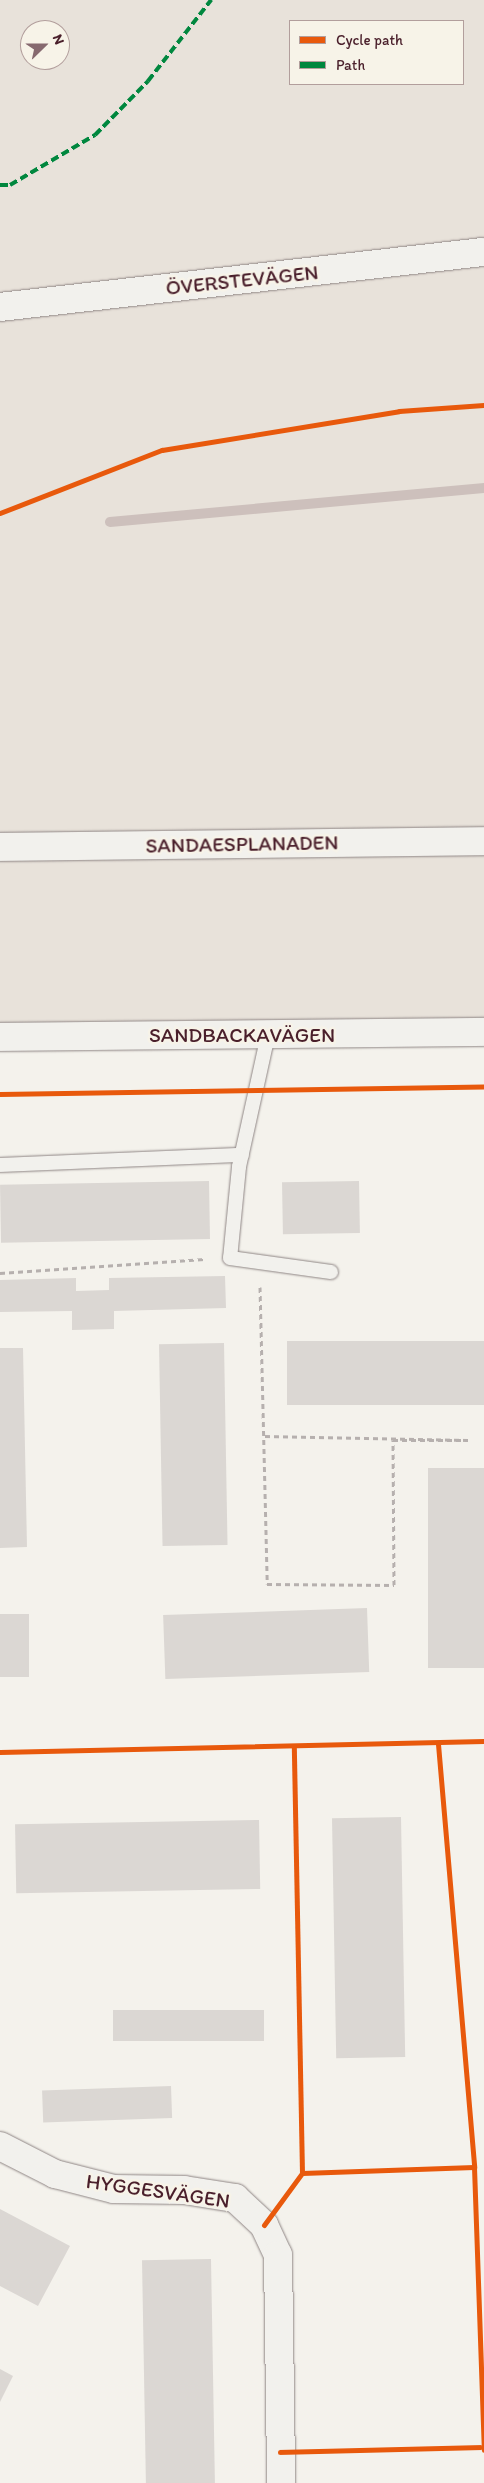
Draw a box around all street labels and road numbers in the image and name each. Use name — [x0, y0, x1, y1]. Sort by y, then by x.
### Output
street label: ÖVERSTEVÄGEN — [164, 259, 320, 301]
street label: SANDAESPLANADEN — [145, 830, 339, 858]
street label: SANDBACKAVÄGEN — [149, 1022, 335, 1048]
street label: HYGGESVÄGEN — [85, 2168, 231, 2214]

